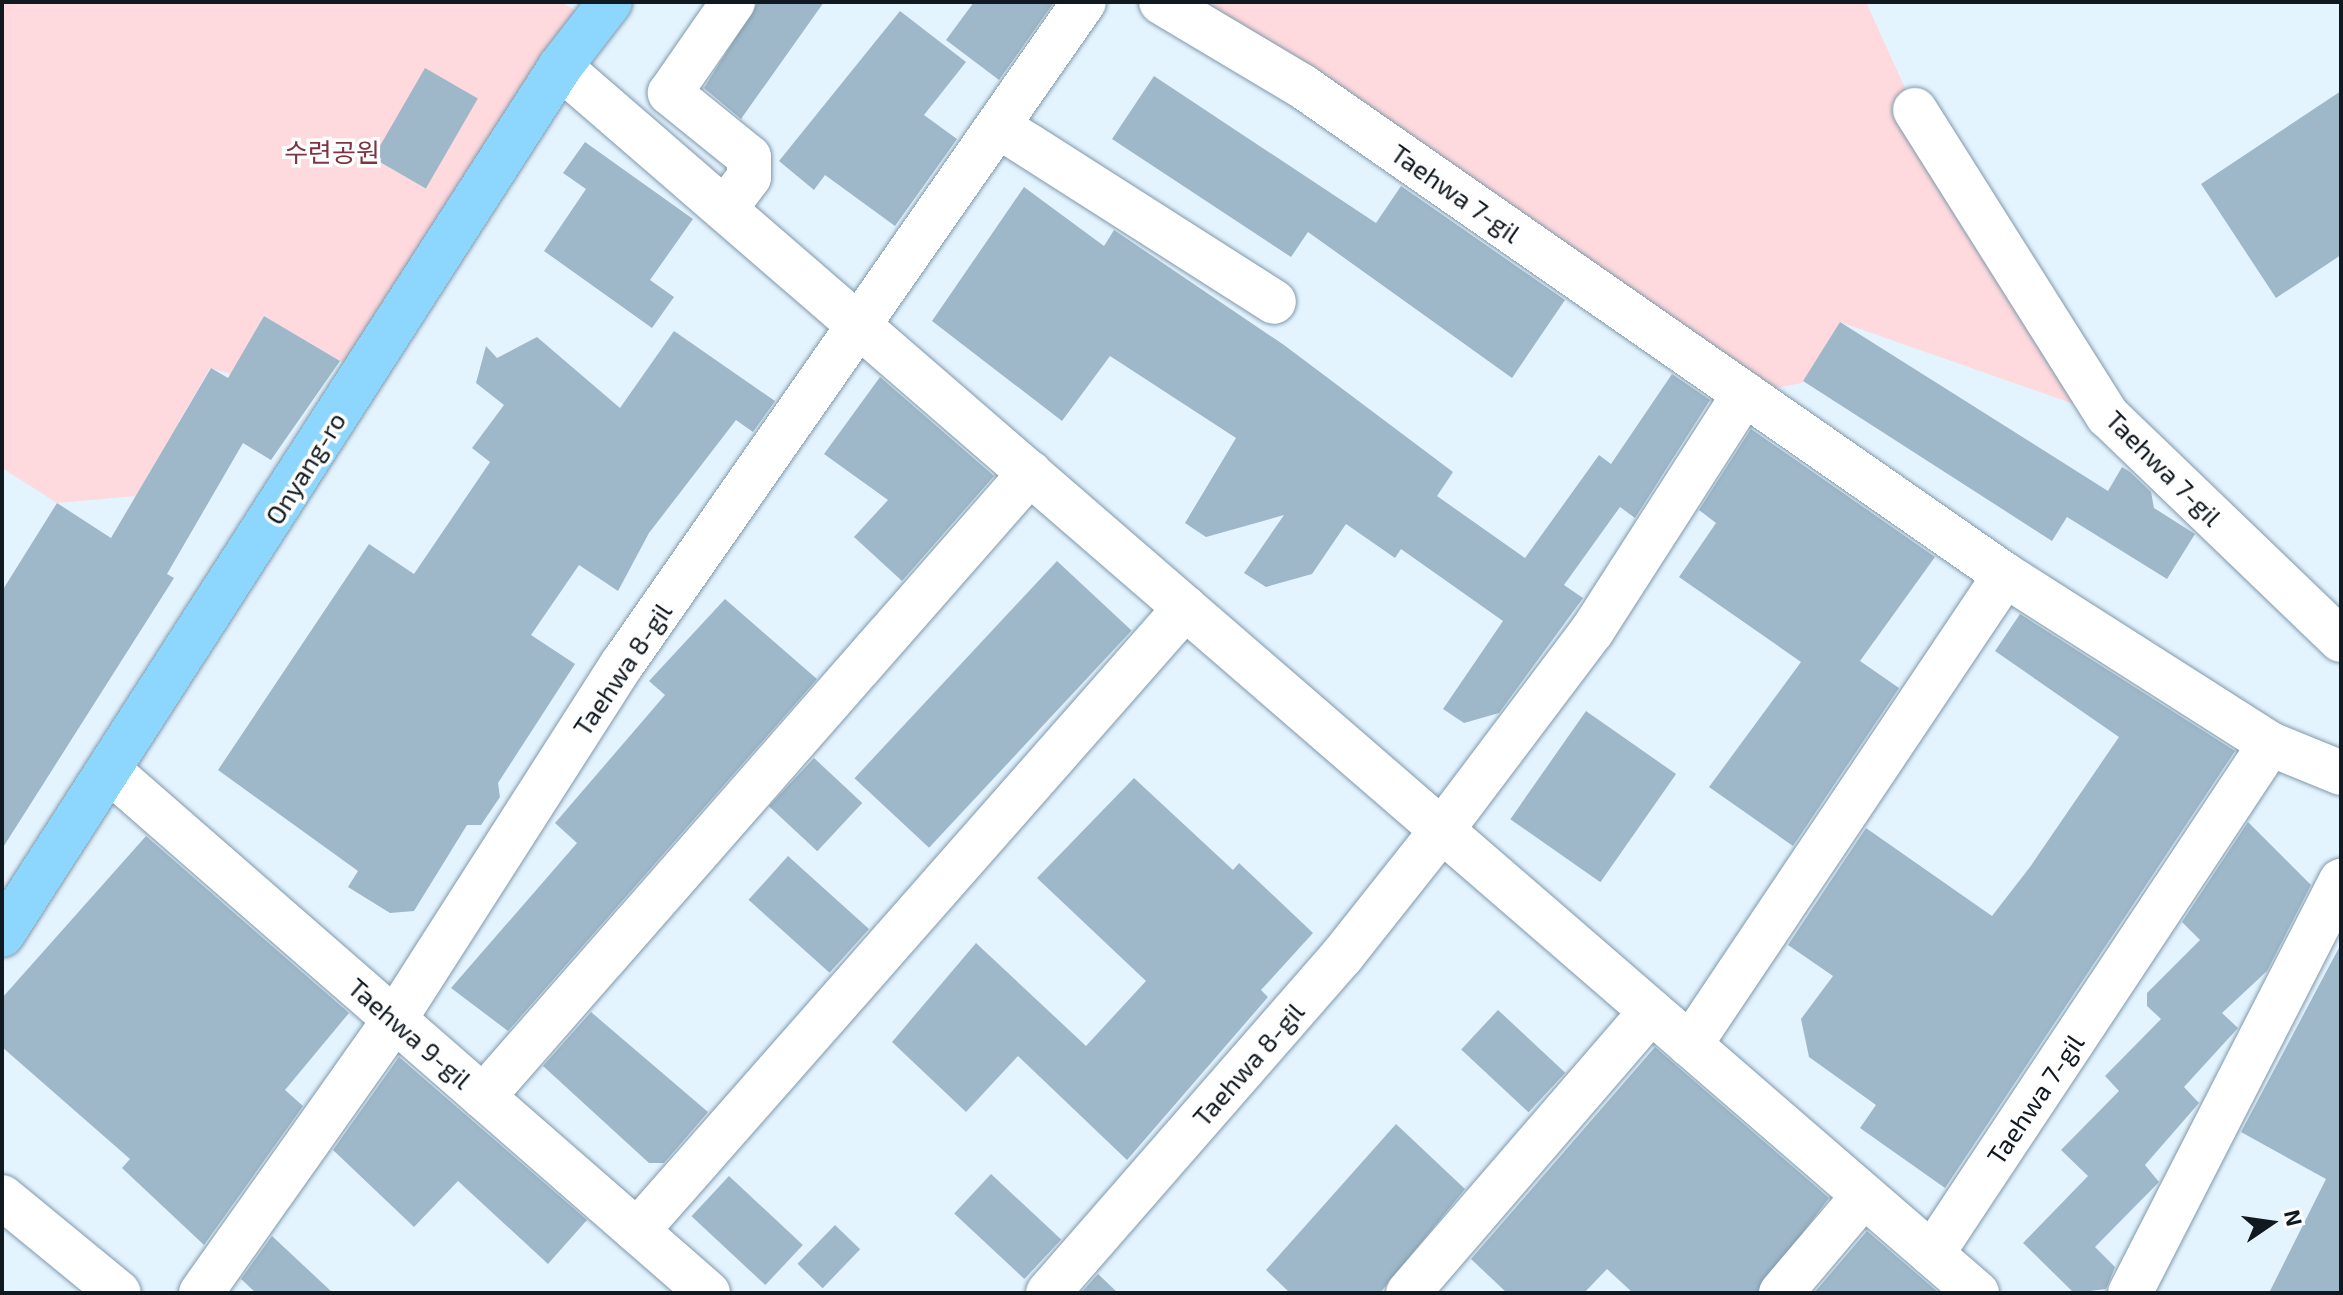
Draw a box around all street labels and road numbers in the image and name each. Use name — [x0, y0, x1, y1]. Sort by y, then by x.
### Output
street label: Taehwa 7-gil — [1385, 137, 1527, 249]
street label: Taehwa 7-gil — [2100, 404, 2228, 532]
street label: Onyang-ro — [258, 406, 352, 530]
street label: Taehwa 8-gil — [566, 597, 678, 741]
street label: Taehwa 9-gil — [342, 971, 478, 1095]
street label: Taehwa 8-gil — [1186, 996, 1310, 1132]
street label: Taehwa 7-gil — [1980, 1028, 2090, 1170]

